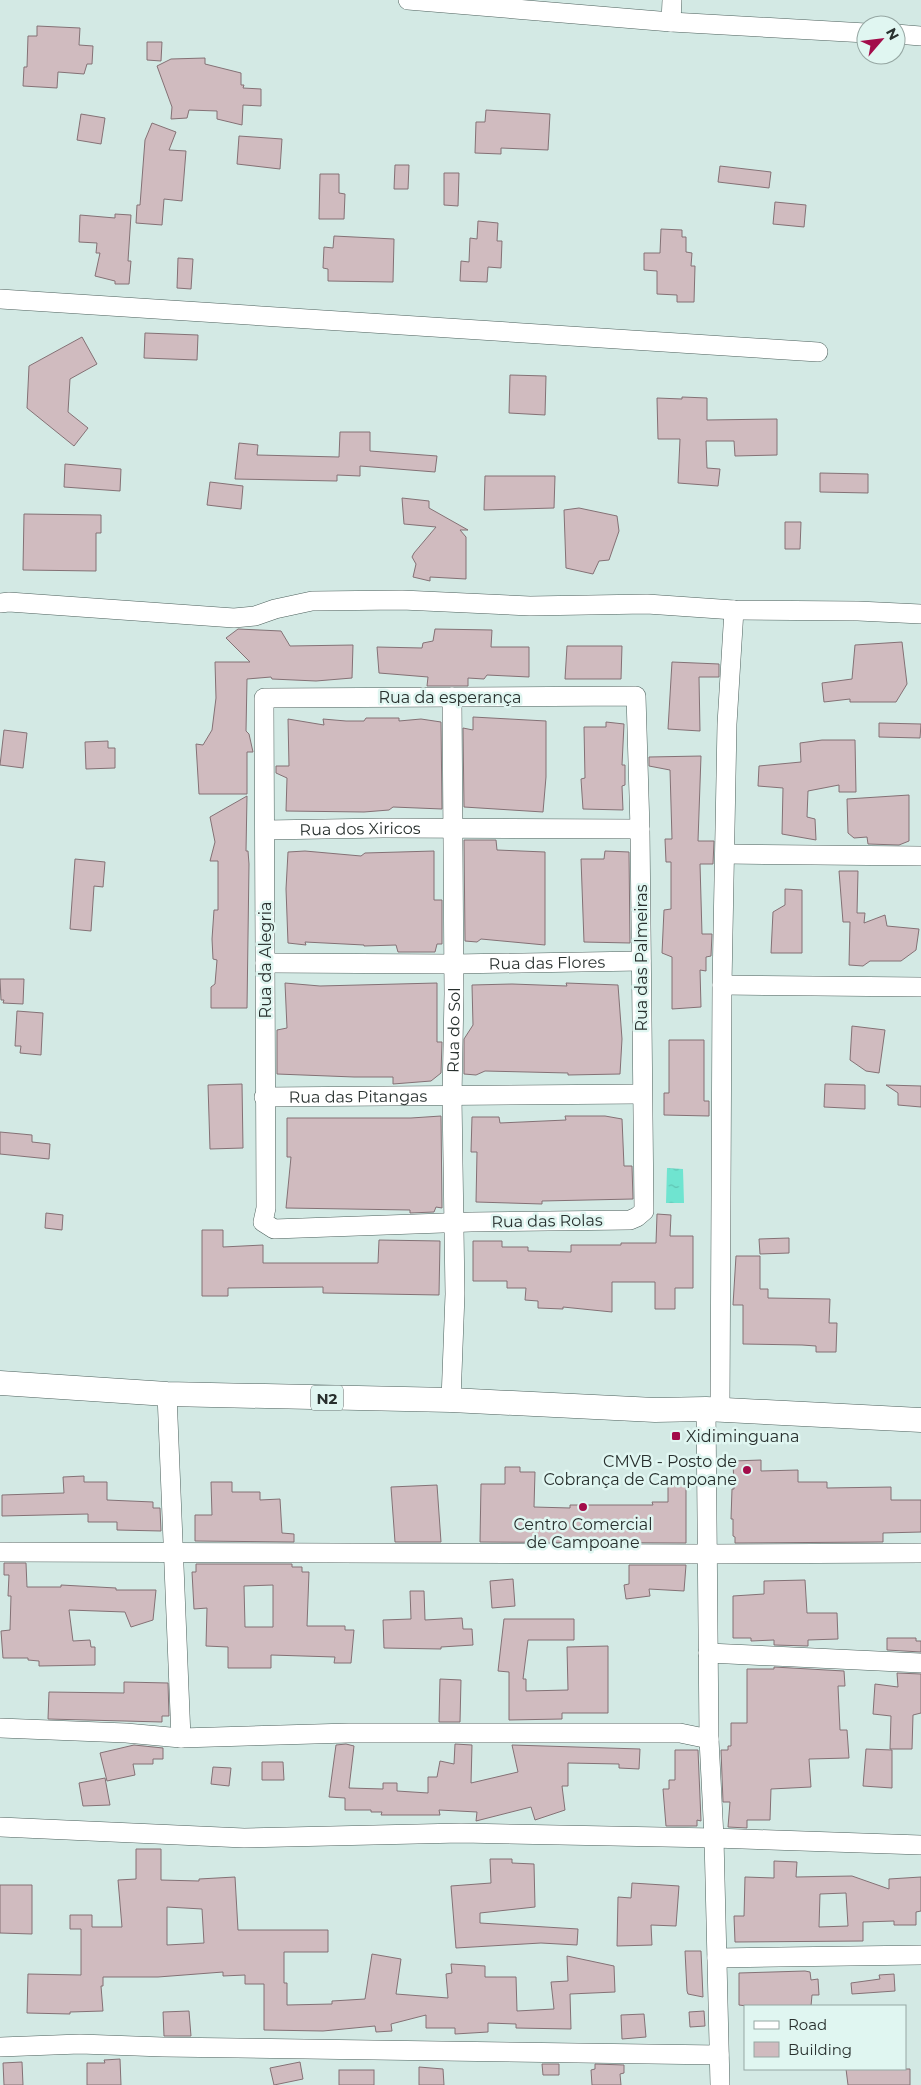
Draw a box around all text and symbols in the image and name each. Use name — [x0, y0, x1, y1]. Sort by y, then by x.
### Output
north arrow — [856, 15, 906, 65]
text: N — [882, 25, 903, 43]
street label: Rua da esperança — [379, 688, 521, 707]
street label: Rua dos Xiricos — [299, 818, 421, 839]
street label: Rua das Palmeiras — [632, 884, 651, 1032]
street label: Rua da Alegria — [256, 902, 275, 1018]
street label: Rua das Flores — [489, 952, 606, 973]
street label: Rua do Sol — [443, 987, 464, 1073]
street label: Rua das Pitangas — [289, 1086, 428, 1106]
street label: Rua das Rolas — [491, 1211, 603, 1231]
road number: N2 — [311, 1386, 343, 1410]
place label: Xidiminguana — [686, 1427, 799, 1446]
marker: Xidiminguana — [670, 1430, 682, 1442]
place label: CMVB - Posto de Cobrança de Campoane — [543, 1452, 737, 1489]
marker: CMVB - Posto de Cobrança de Campoane — [741, 1464, 753, 1476]
marker: Centro Comercial de Campoane — [577, 1501, 589, 1513]
place label: Centro Comercial de Campoane — [513, 1515, 653, 1552]
legend — [744, 2005, 906, 2070]
text: Road — [788, 2015, 827, 2034]
text: Building — [788, 2040, 852, 2059]

